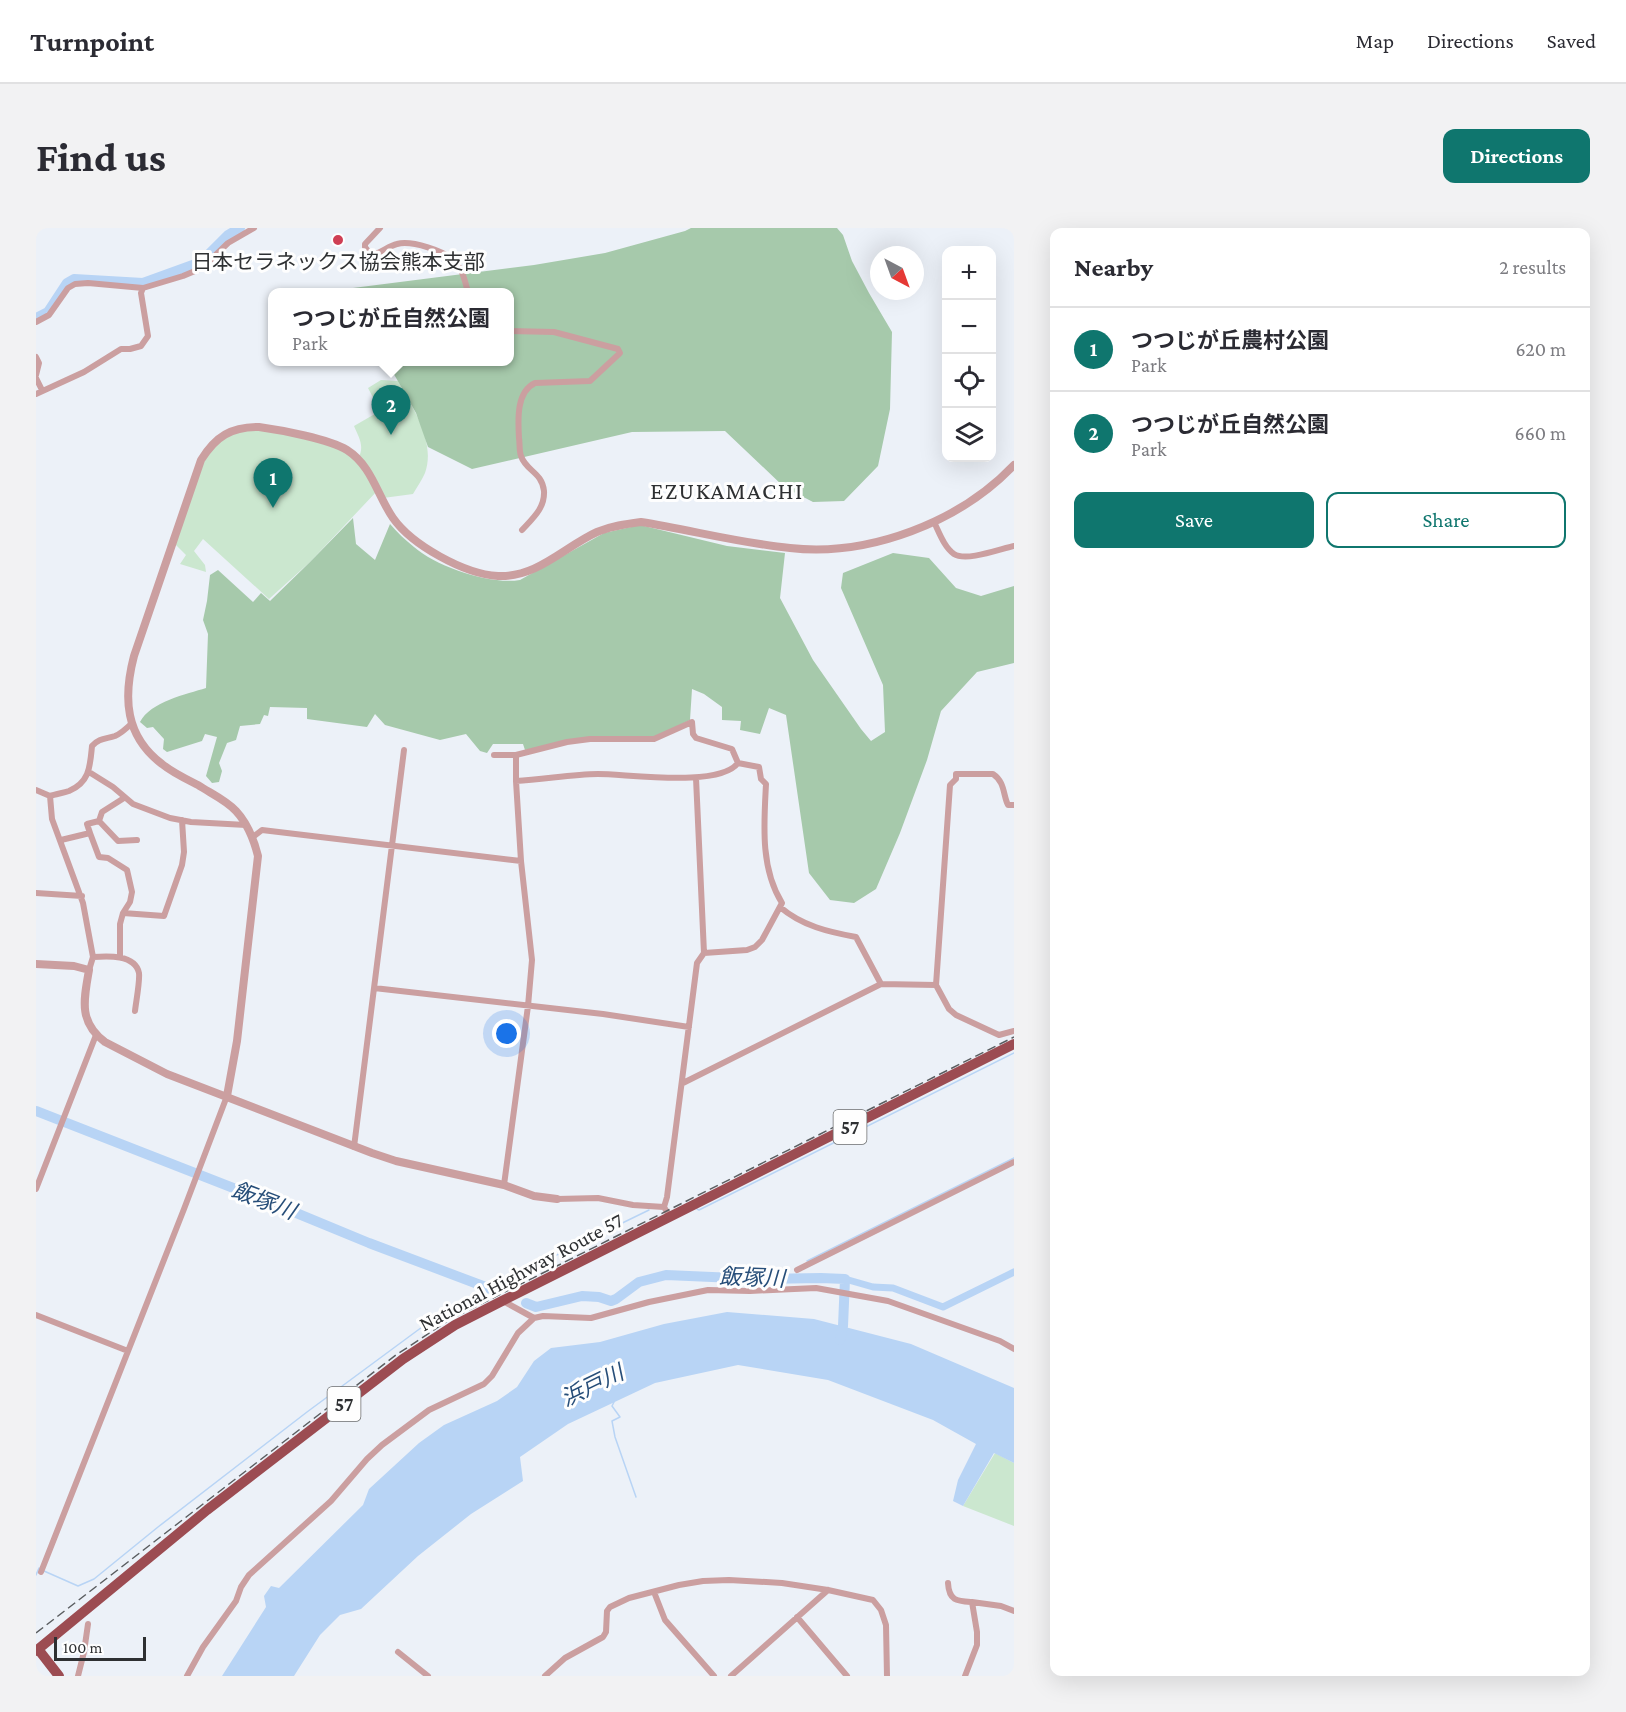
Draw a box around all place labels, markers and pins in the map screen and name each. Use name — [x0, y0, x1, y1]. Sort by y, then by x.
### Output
marker: 日本セラネックス協会熊本支部 — [331, 233, 345, 247]
place label: 日本セラネックス協会熊本支部 — [191, 250, 485, 274]
pin: 2 — [372, 386, 410, 435]
pin: 1 — [254, 458, 292, 508]

